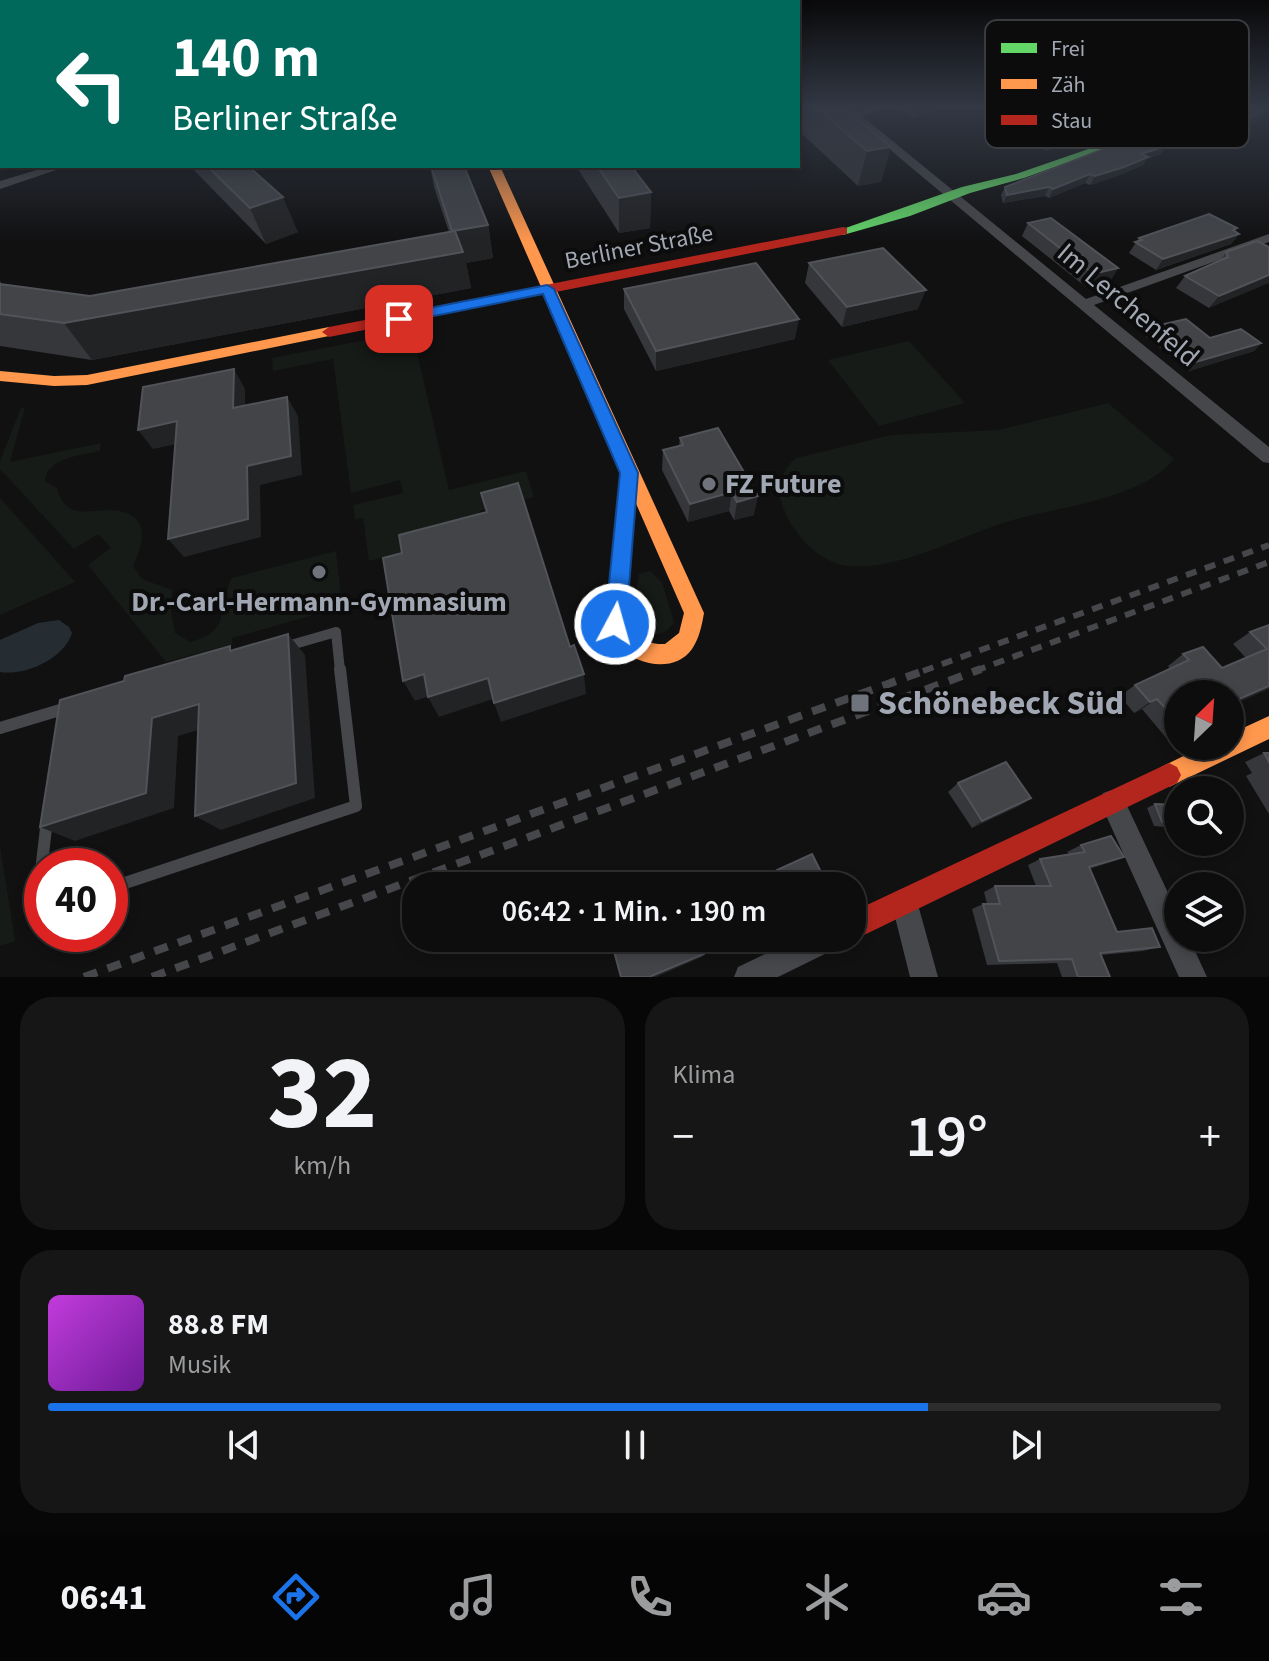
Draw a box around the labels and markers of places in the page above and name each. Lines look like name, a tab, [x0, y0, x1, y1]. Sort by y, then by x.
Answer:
pin	[365, 285, 433, 353]
place label: FZ Future	[725, 464, 842, 504]
marker: FZ Future	[700, 475, 718, 493]
marker: Dr.-Carl-Hermann-Gymnasium	[310, 563, 328, 581]
place label: Dr.-Carl-Hermann-Gymnasium	[131, 582, 507, 622]
place label: Schönebeck Süd	[878, 679, 1124, 728]
marker: Schönebeck Süd	[849, 692, 871, 714]

